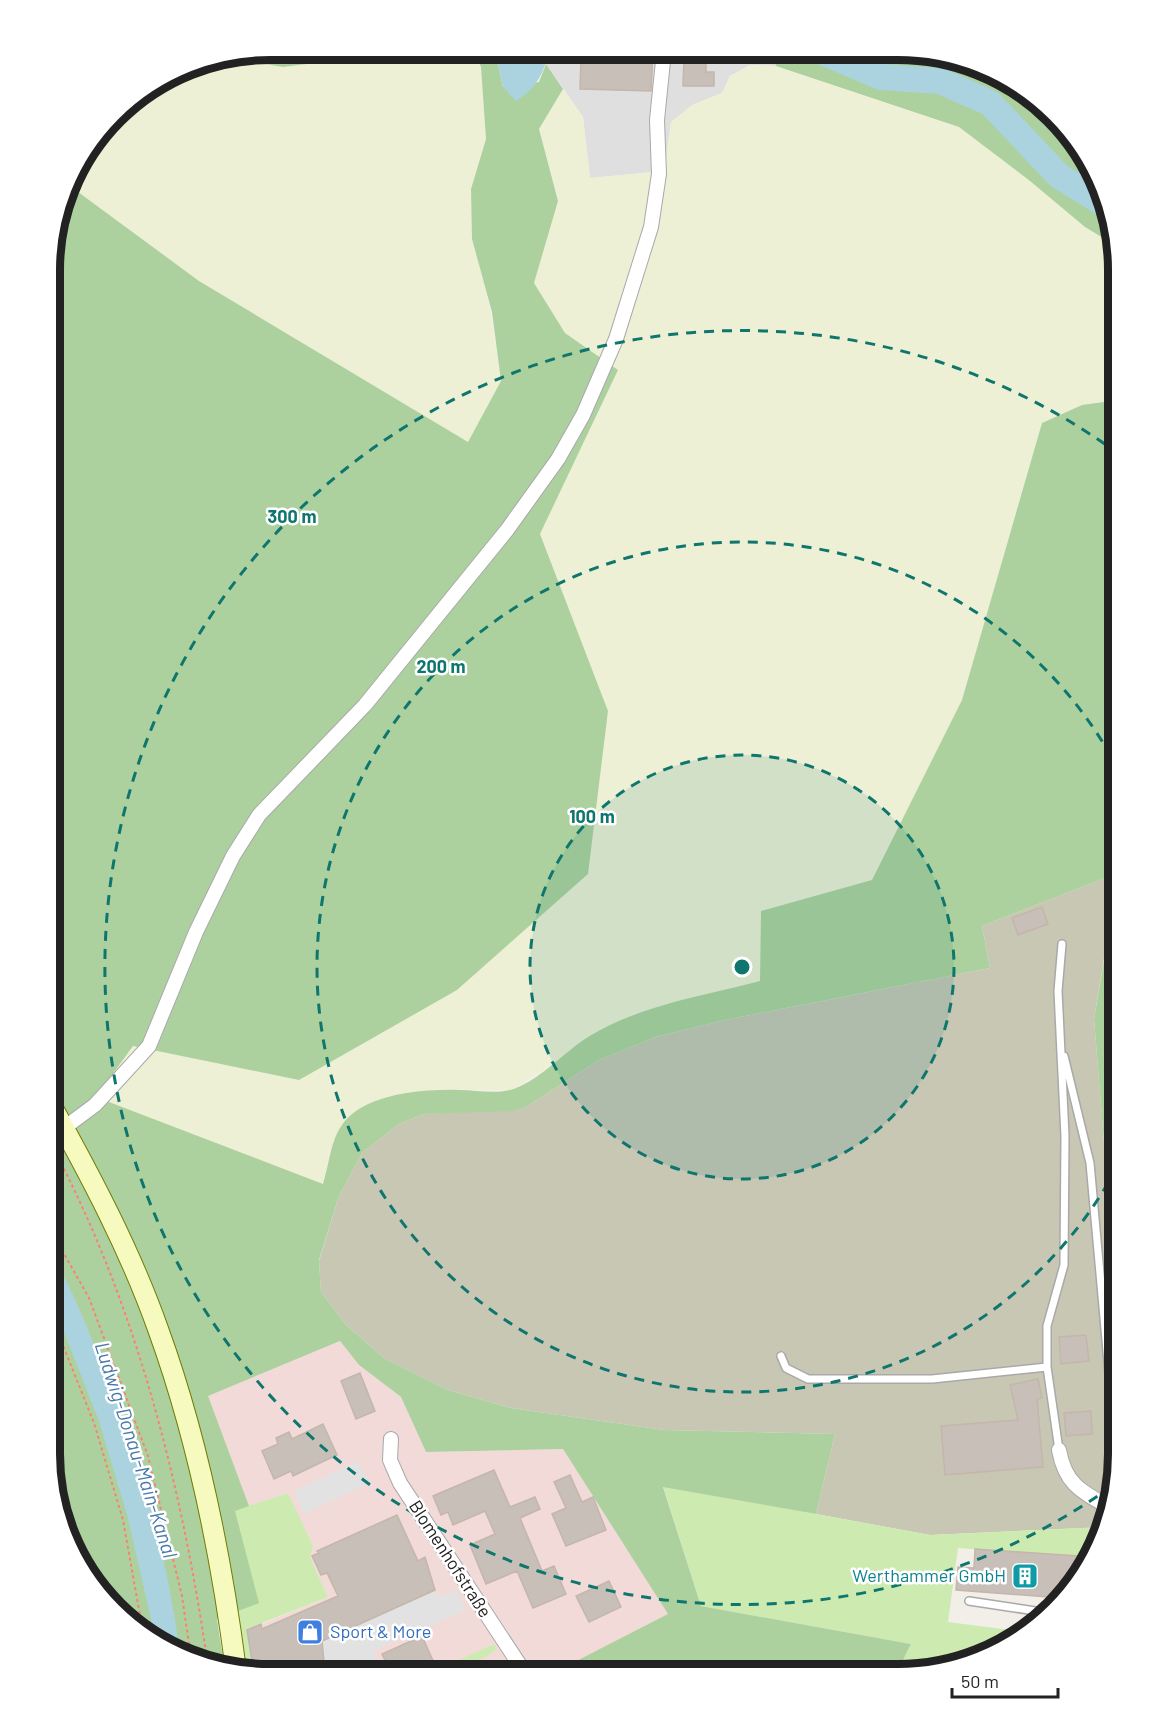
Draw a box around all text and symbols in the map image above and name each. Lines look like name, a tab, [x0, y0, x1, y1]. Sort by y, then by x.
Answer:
text: 300 m	[268, 505, 316, 527]
text: 200 m	[416, 655, 466, 677]
text: 100 m	[569, 805, 615, 827]
centre of rings	[732, 957, 752, 977]
water label: Ludwig-Donau-Main-Kanal	[91, 1339, 183, 1561]
street label: Blomenhofstraße	[405, 1496, 497, 1621]
building icon: Werthammer GmbH	[1010, 1561, 1040, 1591]
place label: Werthammer GmbH	[852, 1564, 1006, 1586]
shop icon: Sport & More	[295, 1617, 325, 1647]
place label: Sport & More	[330, 1620, 431, 1642]
scale bar	[952, 1661, 1058, 1699]
text: 50 m	[961, 1670, 999, 1692]

